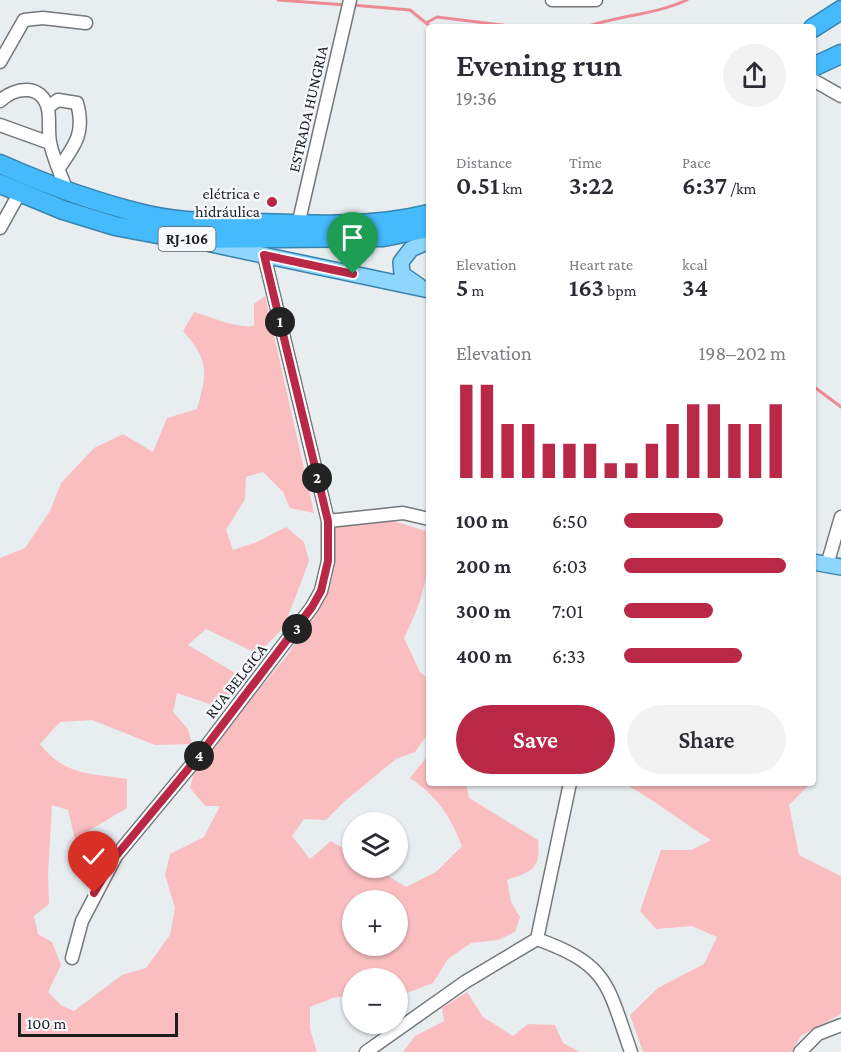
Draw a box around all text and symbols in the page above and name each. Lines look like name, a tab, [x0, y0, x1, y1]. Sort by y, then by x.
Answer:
street label: ESTRADA HUNGRIA	[285, 43, 331, 174]
button: share	[723, 44, 786, 107]
text: Evening run	[456, 46, 622, 83]
text: 19:36	[456, 87, 497, 109]
text: Distance	[456, 154, 512, 171]
text: Time	[569, 154, 602, 171]
text: Pace	[682, 154, 711, 171]
text: 0.51	[456, 171, 499, 200]
text: 3:22	[569, 171, 614, 200]
text: 6:37	[682, 171, 727, 200]
text: km	[499, 180, 523, 197]
text: /km	[727, 180, 756, 197]
place label: elétrica e hidráulica	[195, 185, 261, 220]
marker: elétrica e hidráulica	[265, 195, 279, 209]
pin	[327, 212, 378, 274]
icon: arrive	[336, 221, 369, 254]
road number: RJ-106	[158, 227, 216, 251]
text: Elevation	[456, 256, 517, 273]
text: Heart rate	[569, 256, 633, 273]
text: kcal	[682, 256, 708, 273]
text: 5	[456, 273, 469, 302]
text: 163	[569, 273, 604, 302]
text: 34	[682, 273, 708, 302]
text: m	[469, 282, 484, 299]
text: bpm	[604, 282, 636, 299]
pin: 1	[265, 307, 295, 337]
text: 1	[277, 313, 283, 330]
text: Elevation	[456, 342, 532, 364]
text: 198–202 m	[699, 342, 786, 364]
pin: 2	[302, 463, 332, 493]
text: 2	[313, 469, 321, 486]
text: 100 m	[456, 510, 509, 532]
text: 6:50	[552, 510, 587, 532]
text: 200 m	[456, 555, 511, 577]
text: 6:03	[552, 555, 587, 577]
text: 300 m	[456, 600, 511, 622]
text: 7:01	[552, 600, 583, 622]
pin: 3	[282, 614, 312, 644]
text: 3	[293, 620, 301, 637]
street label: RUA BELGICA	[202, 640, 271, 722]
text: 400 m	[456, 645, 512, 667]
text: 6:33	[552, 645, 586, 667]
button: Save	[456, 705, 615, 774]
button: Share	[627, 705, 786, 774]
pin: 4	[184, 741, 214, 771]
text: 4	[195, 747, 203, 764]
map controls	[342, 812, 408, 1034]
button: layers	[342, 812, 408, 878]
pin	[68, 831, 119, 893]
icon: check	[77, 840, 110, 873]
button: +	[342, 890, 408, 956]
button: −	[342, 968, 408, 1034]
scale bar	[18, 1010, 178, 1038]
text: 100 m	[27, 1015, 66, 1032]

